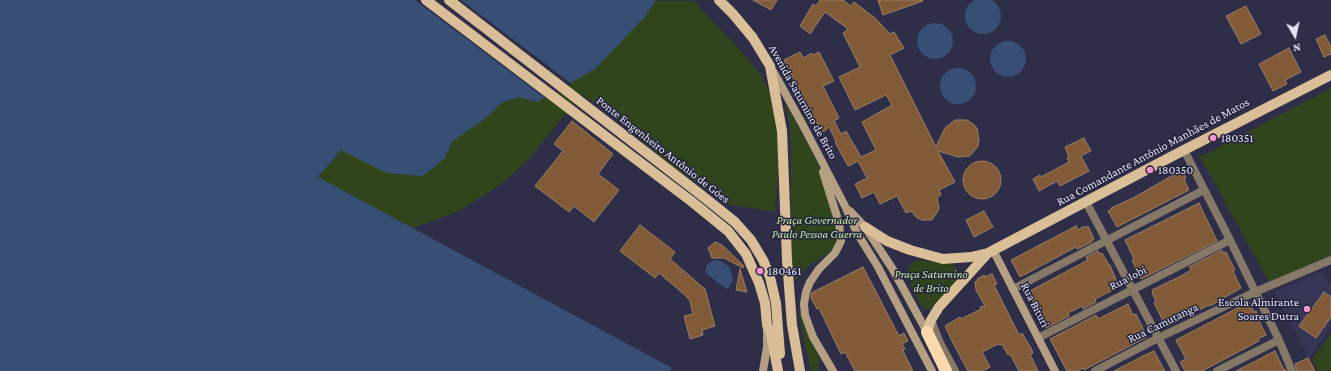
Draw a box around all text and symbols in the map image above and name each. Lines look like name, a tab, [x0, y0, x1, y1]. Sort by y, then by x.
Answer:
north arrow	[1275, 16, 1315, 56]
text: N	[1292, 41, 1302, 54]
street label: Avenida Saturnino de Brito	[766, 42, 840, 162]
street label: Ponte Engenheiro Antônio de Góes	[593, 93, 733, 207]
street label: Rua Comandante Antônio Manhães de Matos	[1054, 95, 1252, 209]
place label: 180351	[1221, 131, 1253, 145]
marker: 180351	[1208, 133, 1218, 143]
place label: 180350	[1158, 163, 1193, 177]
marker: 180350	[1145, 165, 1155, 175]
park label: Praça Governador Paulo Pessoa Guerra	[772, 213, 862, 241]
street label: Rua Iobi	[1107, 263, 1149, 293]
place label: 180461	[768, 264, 801, 278]
marker: 180461	[755, 266, 765, 276]
park label: Praça Saturnino de Brito	[894, 267, 968, 295]
street label: Rua Bituri	[1018, 280, 1052, 330]
place label: Escola Almirante Soares Dutra	[1218, 295, 1299, 323]
street label: Rua Camutanga	[1125, 300, 1201, 346]
marker: Escola Almirante Soares Dutra	[1302, 304, 1312, 314]

